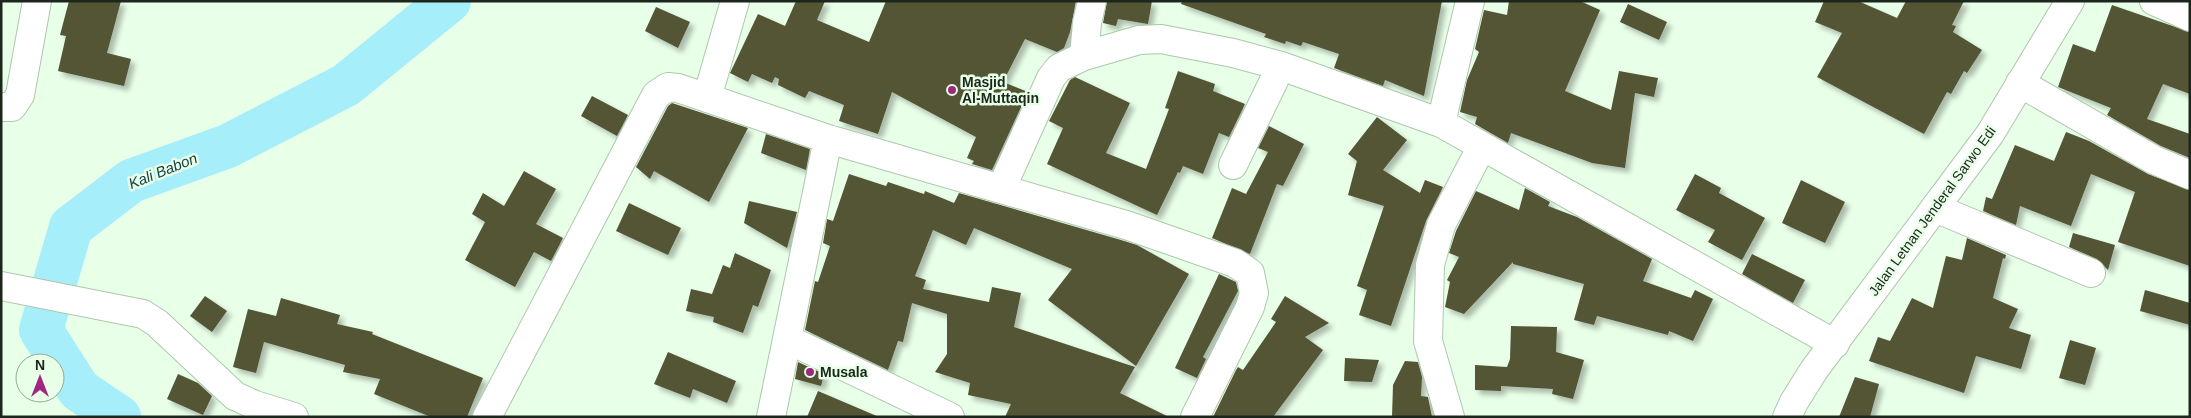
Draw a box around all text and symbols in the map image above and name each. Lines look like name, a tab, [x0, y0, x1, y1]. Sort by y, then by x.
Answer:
place label: Masjid Al-Muttaqin	[962, 74, 1039, 106]
marker: Masjid Al-Muttaqin	[946, 84, 958, 96]
street label: Jalan Letnan Jenderal Sarwo Edi	[1865, 123, 1999, 299]
water label: Kali Babon	[126, 149, 200, 192]
north arrow	[15, 353, 65, 403]
text: N	[35, 357, 45, 373]
place label: Musala	[820, 364, 868, 380]
marker: Musala	[804, 366, 816, 378]

